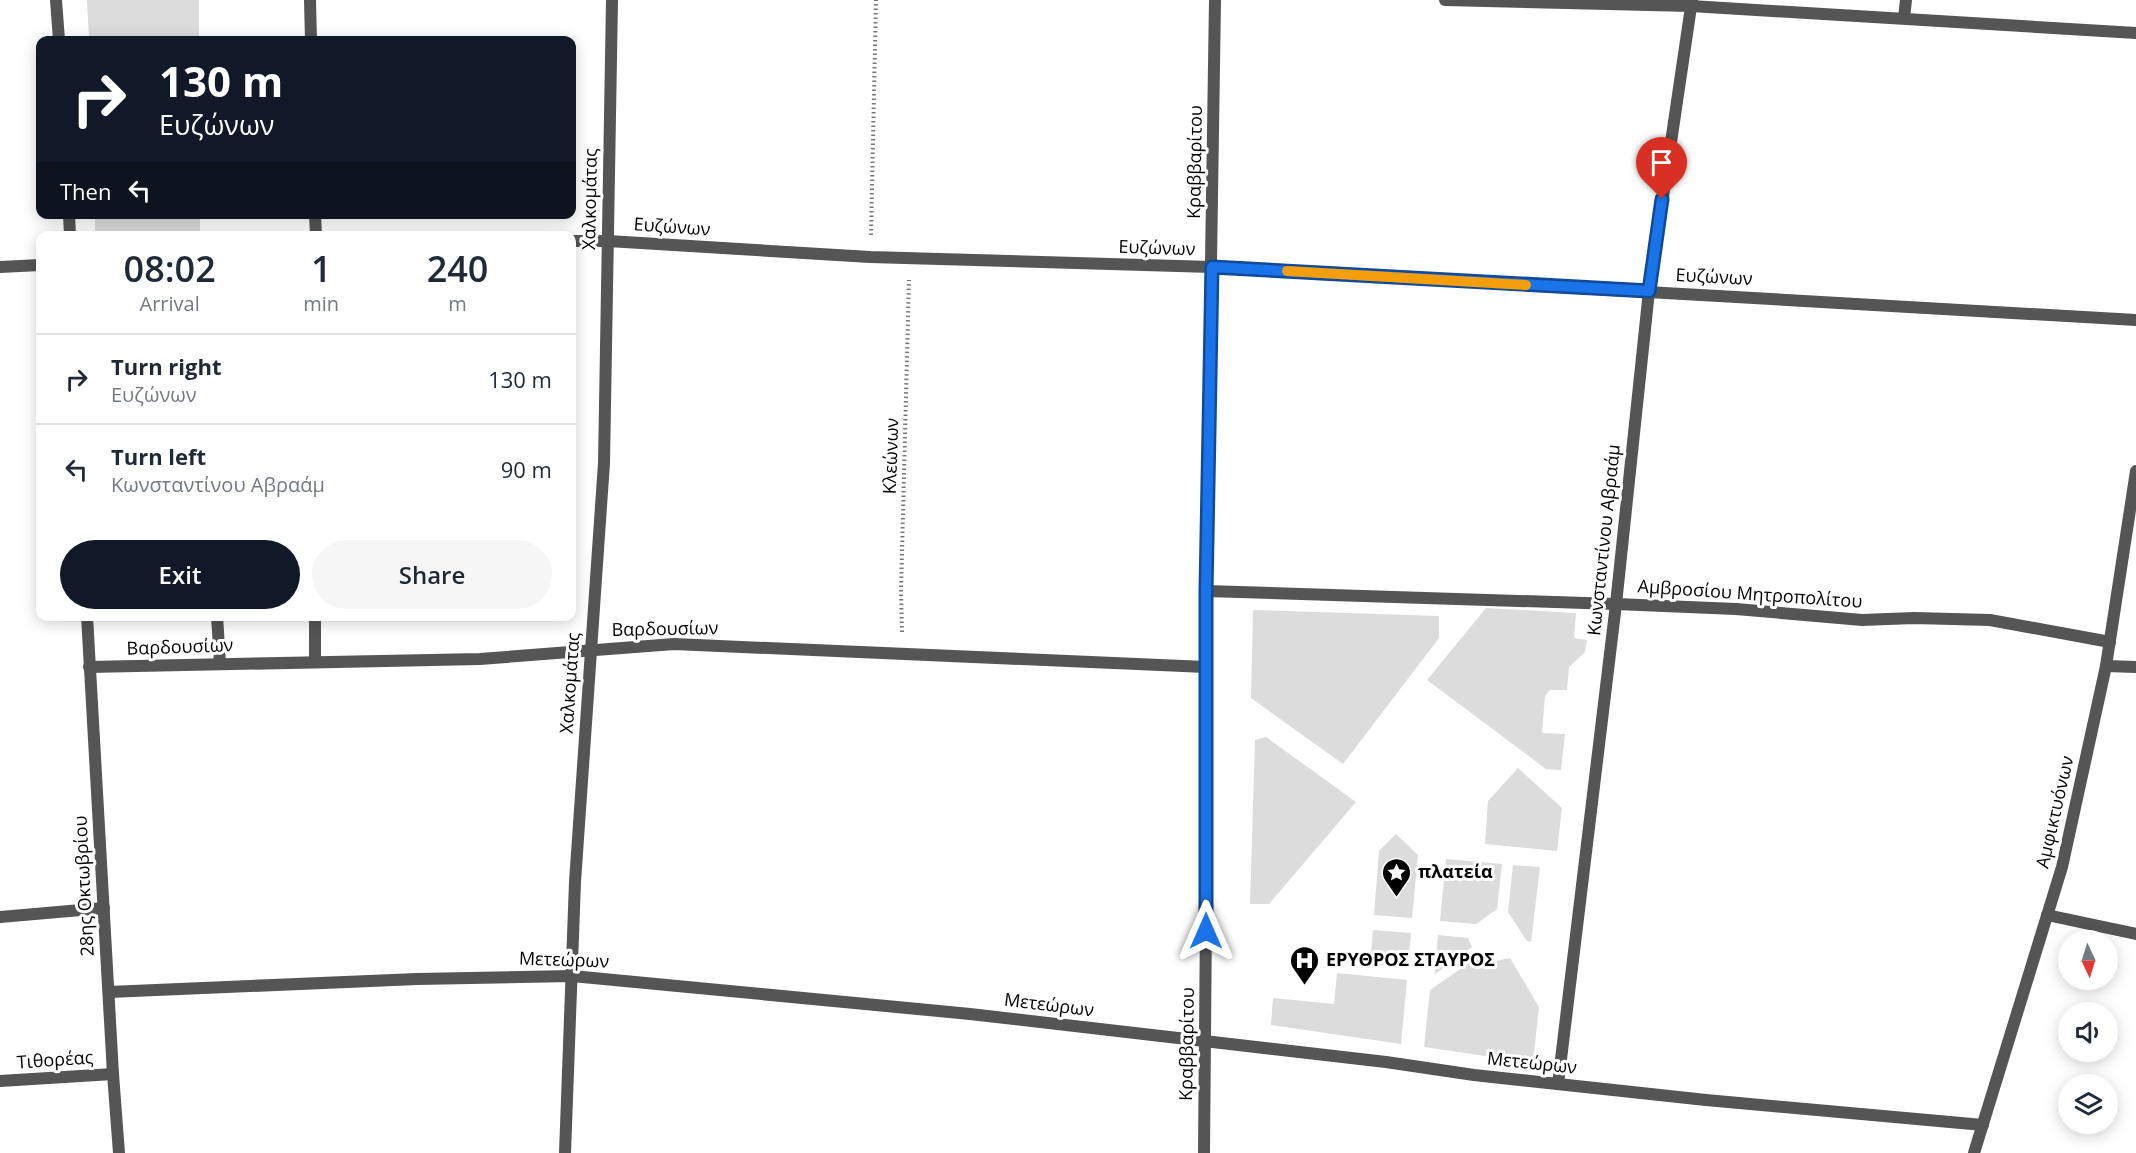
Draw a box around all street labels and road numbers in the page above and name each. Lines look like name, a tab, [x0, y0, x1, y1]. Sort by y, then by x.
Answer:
street label: Κραββαρίτου	[1181, 105, 1207, 219]
street label: Χαλκομάτας	[576, 148, 602, 250]
street label: Ευζώνων	[633, 211, 712, 241]
street label: Ευζώνων	[1118, 234, 1196, 260]
street label: Ευζώνων	[1675, 262, 1753, 290]
street label: Κλεώνων	[877, 417, 903, 495]
street label: Κωνσταντίνου Αβραάμ	[1581, 443, 1625, 637]
street label: Αμβροσίου Μητροπολίτου	[1637, 573, 1863, 613]
street label: Βαρδουσίων	[611, 615, 719, 641]
street label: Χαλκομάτας	[553, 631, 585, 734]
street label: Βαρδουσίων	[126, 632, 234, 660]
street label: Αμφικτυόνων	[2029, 753, 2079, 870]
street label: 28ης Οκτωβρίου	[67, 815, 99, 957]
street label: Μετεώρων	[518, 945, 610, 973]
street label: Μετεώρων	[1003, 987, 1096, 1021]
street label: Κραββαρίτου	[1173, 987, 1199, 1101]
street label: Τιθορέας	[16, 1044, 94, 1074]
street label: Μετεώρων	[1486, 1045, 1579, 1079]

